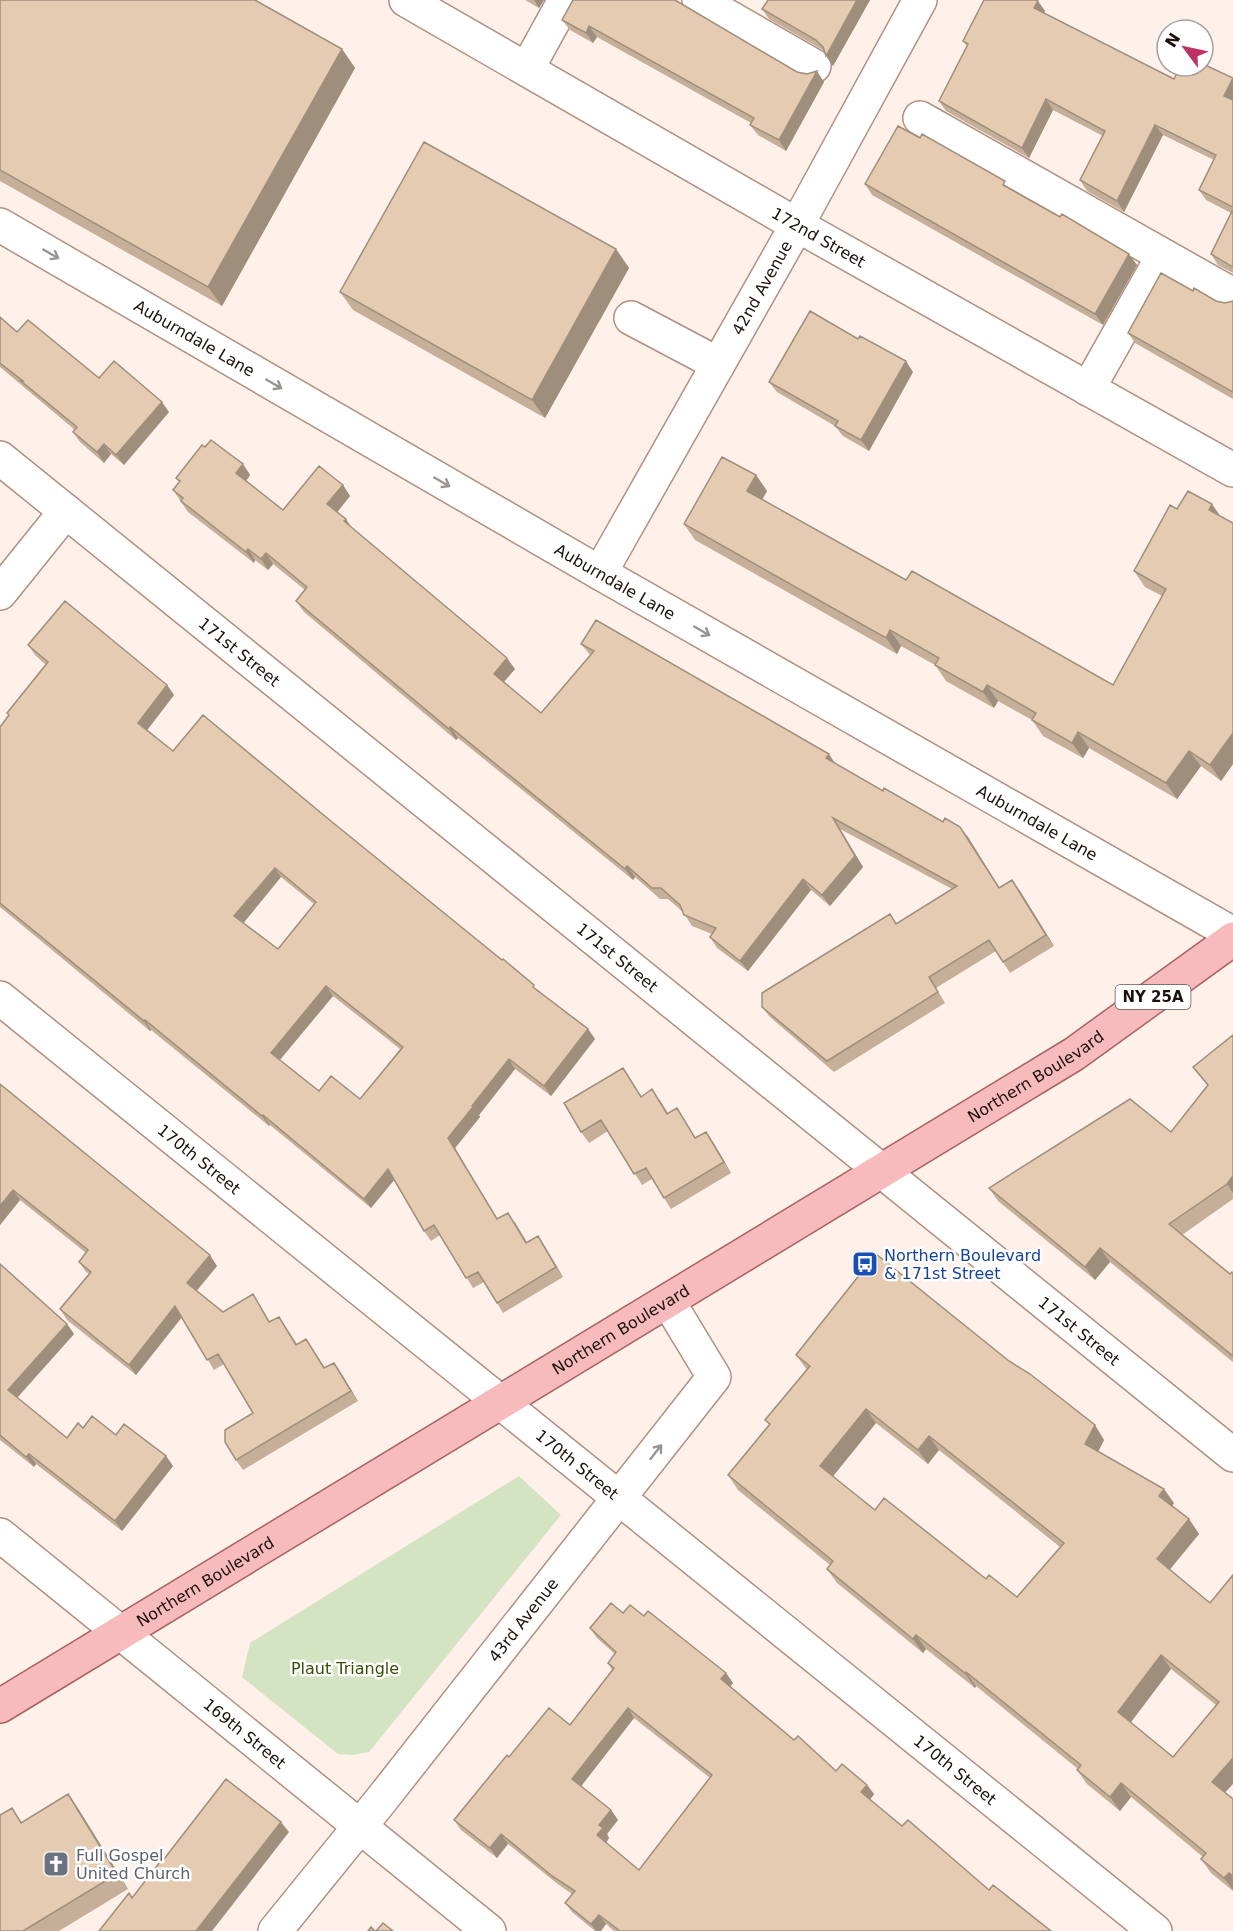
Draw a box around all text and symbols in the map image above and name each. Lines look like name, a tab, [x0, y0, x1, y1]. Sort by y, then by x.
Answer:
north arrow	[1155, 18, 1215, 78]
text: N	[1161, 29, 1184, 51]
street label: 172nd Street	[769, 203, 869, 271]
street label: 42nd Avenue	[727, 237, 796, 338]
one-way arrow	[42, 248, 59, 260]
street label: Auburndale Lane	[131, 296, 258, 380]
one-way arrow	[265, 378, 282, 390]
one-way arrow	[433, 476, 450, 488]
street label: Auburndale Lane	[551, 539, 679, 624]
street label: 171st Street	[195, 613, 284, 690]
one-way arrow	[693, 626, 710, 638]
street label: Auburndale Lane	[974, 780, 1101, 864]
street label: 171st Street	[573, 919, 662, 996]
road number: NY 25A	[1116, 985, 1190, 1009]
street label: Northern Boulevard	[964, 1026, 1107, 1126]
street label: 170th Street	[154, 1120, 244, 1198]
place label: Northern Boulevard & 171st Street	[884, 1246, 1041, 1283]
bus stop icon: Northern Boulevard & 171st Street	[850, 1249, 880, 1279]
street label: Northern Boulevard	[549, 1280, 693, 1378]
street label: 171st Street	[1035, 1292, 1124, 1369]
street label: 170th Street	[532, 1425, 622, 1503]
one-way arrow	[649, 1444, 662, 1460]
street label: Northern Boulevard	[133, 1533, 277, 1630]
street label: 43rd Avenue	[484, 1574, 562, 1665]
park label: Plaut Triangle	[291, 1659, 399, 1678]
street label: 169th Street	[200, 1694, 290, 1772]
street label: 170th Street	[910, 1731, 1000, 1809]
place label: Full Gospel United Church	[76, 1846, 190, 1883]
church icon: Full Gospel United Church	[41, 1849, 71, 1879]

